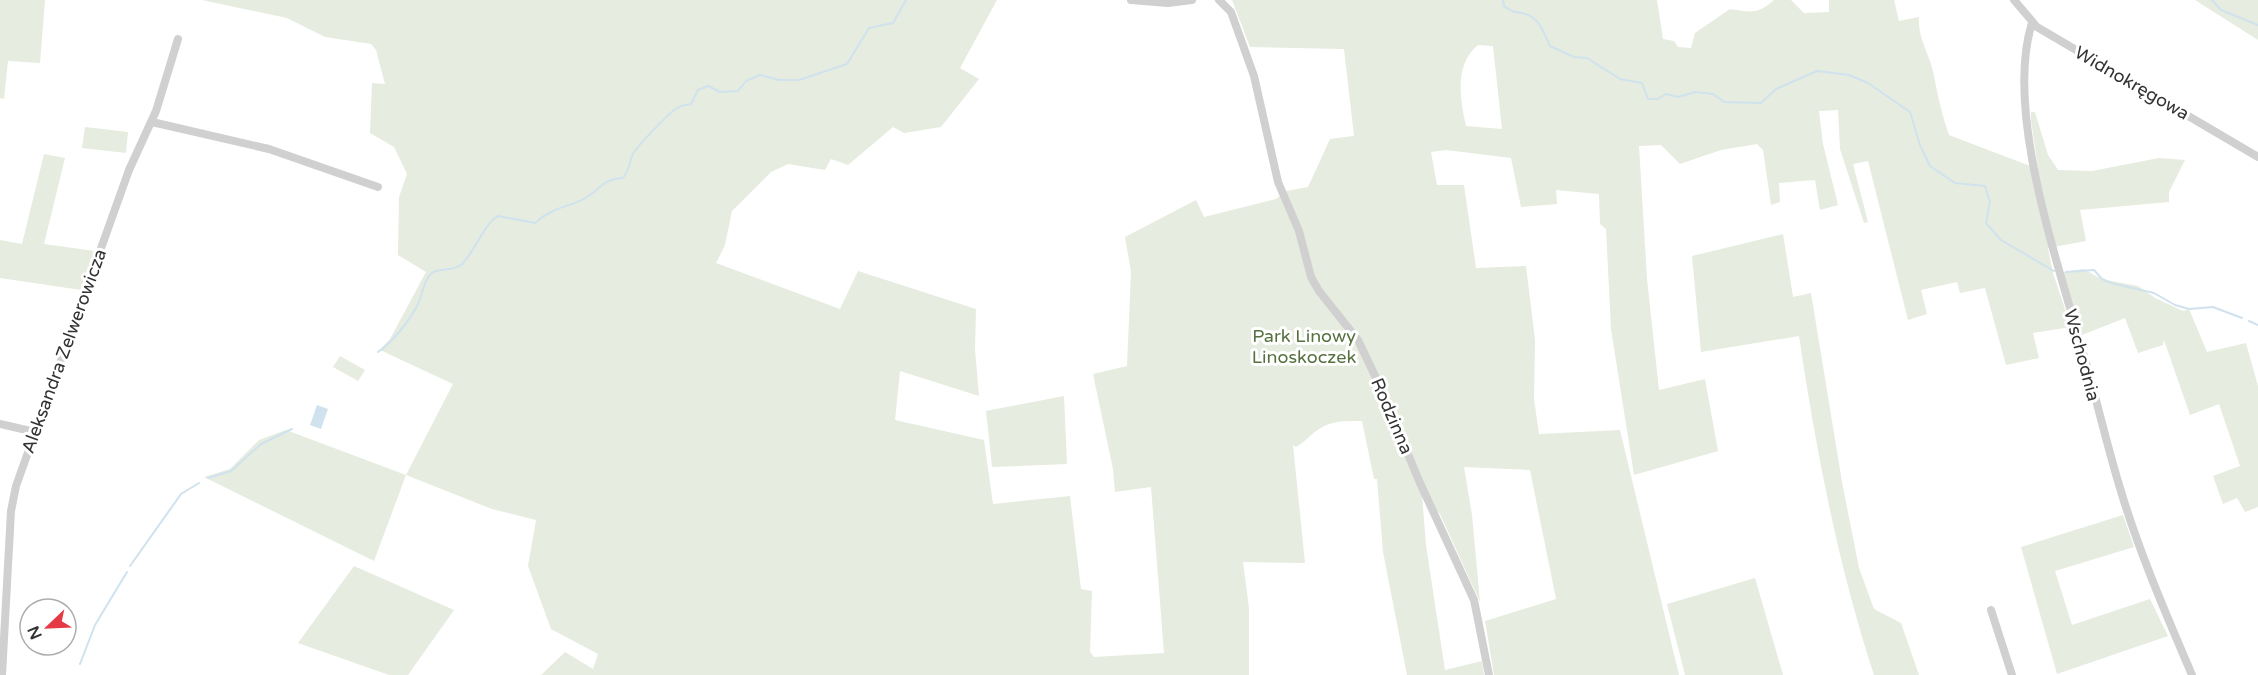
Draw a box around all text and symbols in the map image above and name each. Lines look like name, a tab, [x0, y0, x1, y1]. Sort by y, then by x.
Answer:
street label: Widnokręgowa	[2071, 41, 2193, 125]
street label: Aleksandra Zelwerowicza	[17, 246, 111, 456]
street label: Wschodnia	[2059, 306, 2105, 404]
park label: Park Linowy Linoskoczek	[1252, 325, 1356, 368]
street label: Rodzinna	[1366, 375, 1418, 457]
north arrow	[18, 597, 78, 657]
text: N	[23, 623, 47, 642]

